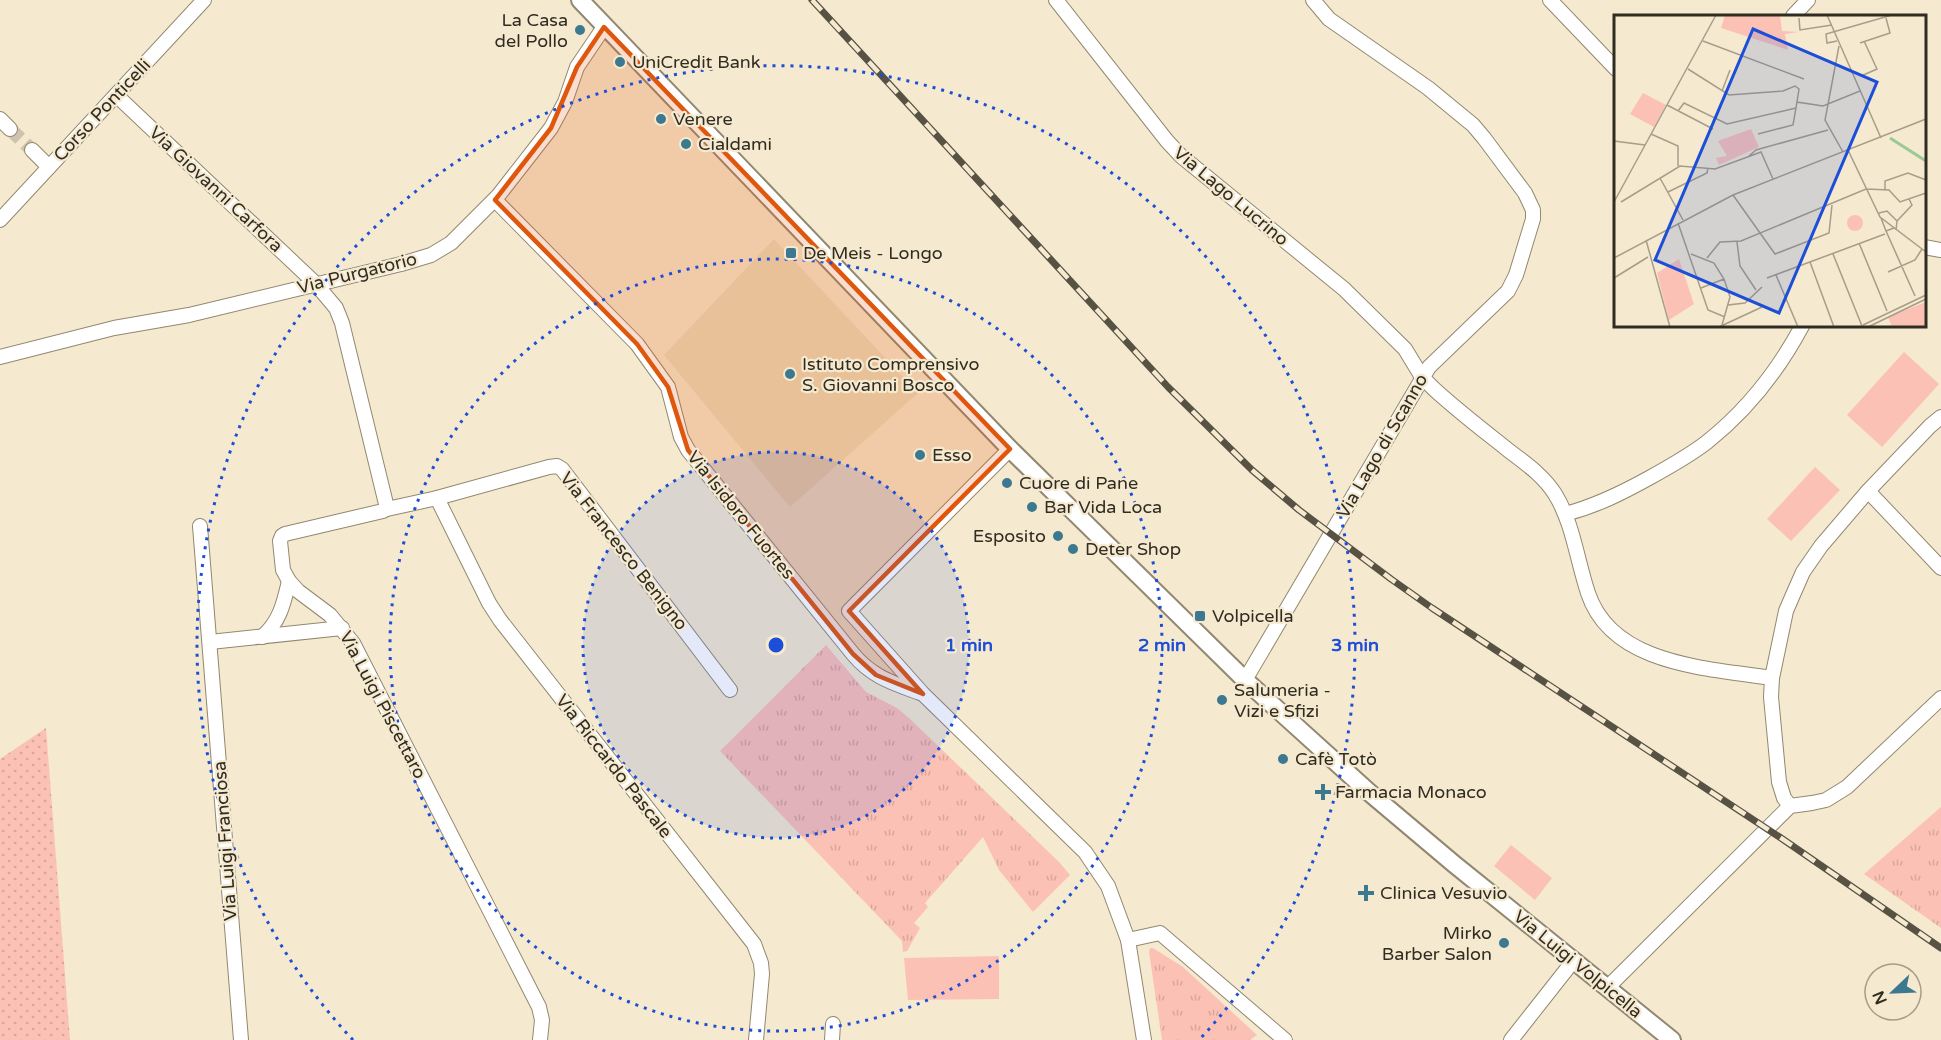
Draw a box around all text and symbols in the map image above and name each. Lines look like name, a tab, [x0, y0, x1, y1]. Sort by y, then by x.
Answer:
place label: La Casa del Pollo	[495, 9, 568, 52]
inset map	[1614, 15, 1926, 327]
marker: La Casa del Pollo	[573, 23, 587, 37]
place label: UniCredit Bank	[632, 51, 761, 73]
street label: Corso Ponticelli	[49, 54, 155, 166]
marker: UniCredit Bank	[613, 55, 627, 69]
place label: Venere	[673, 108, 733, 130]
marker: Venere	[654, 112, 668, 126]
street label: Via Giovanni Carfora	[145, 121, 287, 257]
place label: Cialdami	[698, 133, 772, 155]
marker: Cialdami	[679, 137, 693, 151]
street label: Via Lago Lucrino	[1169, 142, 1293, 251]
place label: De Meis - Longo	[803, 242, 943, 264]
marker: De Meis - Longo	[784, 246, 798, 260]
street label: Via Purgatorio	[295, 248, 419, 298]
place label: Istituto Comprensivo S. Giovanni Bosco	[802, 353, 979, 396]
marker: Istituto Comprensivo S. Giovanni Bosco	[783, 367, 797, 381]
street label: Via Lago di Scanno	[1332, 370, 1432, 522]
place label: Esso	[932, 444, 972, 466]
street label: Via Isidoro Fuortes	[682, 446, 800, 584]
marker: Esso	[913, 448, 927, 462]
street label: Via Francesco Benigno	[555, 467, 693, 635]
place label: Cuore di Pane	[1019, 472, 1138, 494]
marker: Cuore di Pane	[1000, 476, 1014, 490]
place label: Bar Vida Loca	[1044, 496, 1162, 518]
marker: Bar Vida Loca	[1025, 500, 1039, 514]
place label: Esposito	[973, 525, 1046, 547]
marker: Esposito	[1051, 529, 1065, 543]
place label: Deter Shop	[1085, 538, 1181, 560]
marker: Deter Shop	[1066, 542, 1080, 556]
place label: Volpicella	[1212, 605, 1294, 627]
marker: Volpicella	[1193, 609, 1207, 623]
street label: Via Luigi Piscettaro	[335, 627, 431, 783]
text: 1 min	[945, 634, 993, 656]
text: 2 min	[1138, 634, 1186, 656]
text: 3 min	[1331, 634, 1379, 656]
centre of rings	[766, 635, 786, 655]
place label: Salumeria - Vizi e Sfizi	[1234, 679, 1331, 722]
street label: Via Riccardo Pascale	[551, 690, 677, 842]
marker: Salumeria - Vizi e Sfizi	[1215, 693, 1229, 707]
place label: Cafè Totò	[1295, 748, 1377, 770]
marker: Cafè Totò	[1276, 752, 1290, 766]
street label: Via Luigi Franciosa	[208, 760, 242, 922]
place label: Farmacia Monaco	[1335, 781, 1487, 803]
marker: Farmacia Monaco	[1316, 785, 1330, 799]
place label: Clinica Vesuvio	[1380, 882, 1508, 904]
marker: Clinica Vesuvio	[1357, 884, 1375, 902]
street label: Via Luigi Volpicella	[1509, 905, 1647, 1023]
place label: Mirko Barber Salon	[1382, 922, 1492, 965]
marker: Mirko Barber Salon	[1497, 936, 1511, 950]
north arrow	[1863, 962, 1923, 1022]
text: N	[1868, 988, 1892, 1007]

